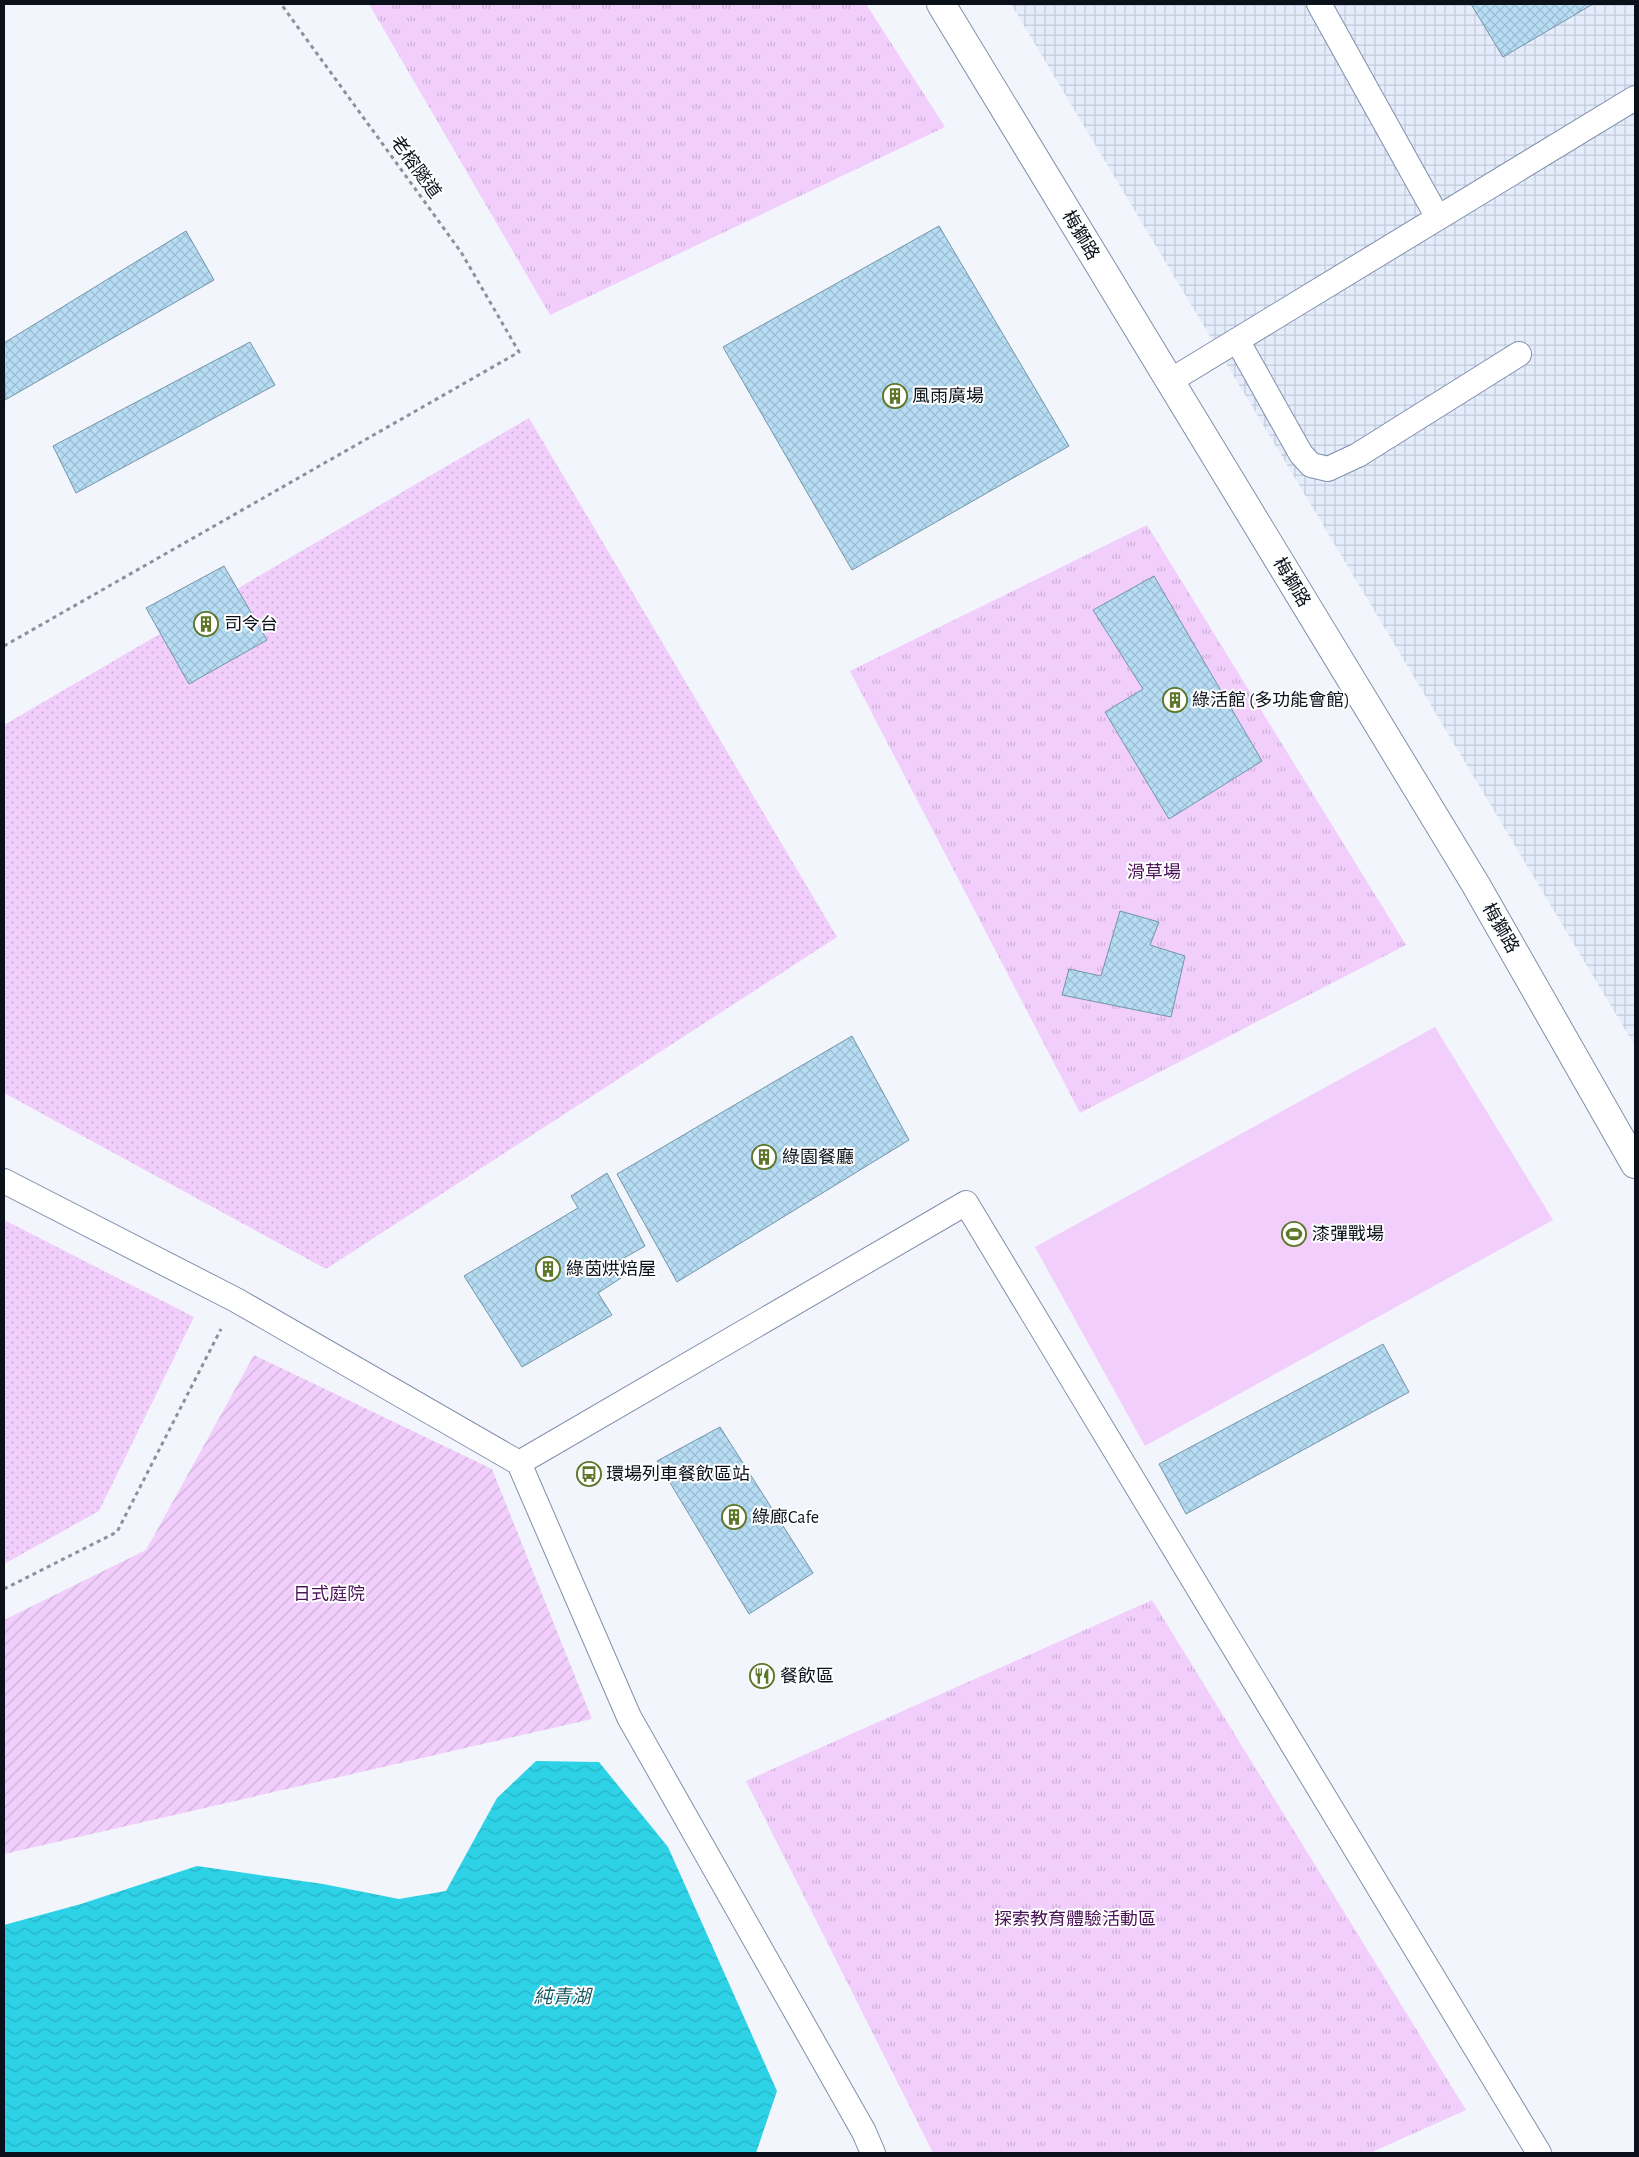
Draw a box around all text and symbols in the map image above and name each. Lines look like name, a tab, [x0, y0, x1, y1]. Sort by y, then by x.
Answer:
street label: 老榕隧道	[387, 132, 445, 202]
street label: 梅獅路	[1059, 207, 1103, 263]
building icon: 風雨廣場	[882, 383, 908, 409]
place label: 風雨廣場	[912, 386, 984, 406]
street label: 梅獅路	[1270, 554, 1314, 610]
building icon: 司令台	[193, 611, 219, 637]
place label: 司令台	[224, 614, 278, 634]
building icon: 綠活館 (多功能會館)	[1162, 687, 1188, 713]
place label: 綠活館 (多功能會館)	[1192, 690, 1350, 710]
park label: 滑草場	[1127, 862, 1181, 882]
street label: 梅獅路	[1479, 900, 1523, 956]
building icon: 綠園餐廳	[751, 1144, 777, 1170]
place label: 綠園餐廳	[782, 1147, 854, 1167]
sports icon: 漆彈戰場	[1281, 1221, 1307, 1247]
place label: 漆彈戰場	[1312, 1224, 1384, 1244]
building icon: 綠茵烘焙屋	[535, 1256, 561, 1282]
place label: 綠茵烘焙屋	[566, 1259, 656, 1279]
bus stop icon: 環場列車餐飲區站	[576, 1461, 602, 1487]
place label: 環場列車餐飲區站	[606, 1464, 750, 1484]
building icon: 綠廊Cafe	[721, 1504, 747, 1530]
place label: 綠廊Cafe	[752, 1507, 819, 1527]
park label: 日式庭院	[293, 1584, 365, 1604]
restaurant icon: 餐飲區	[749, 1663, 775, 1689]
place label: 餐飲區	[780, 1666, 834, 1686]
park label: 探索教育體驗活動區	[994, 1909, 1156, 1929]
water label: 純青湖	[533, 1986, 593, 2007]

